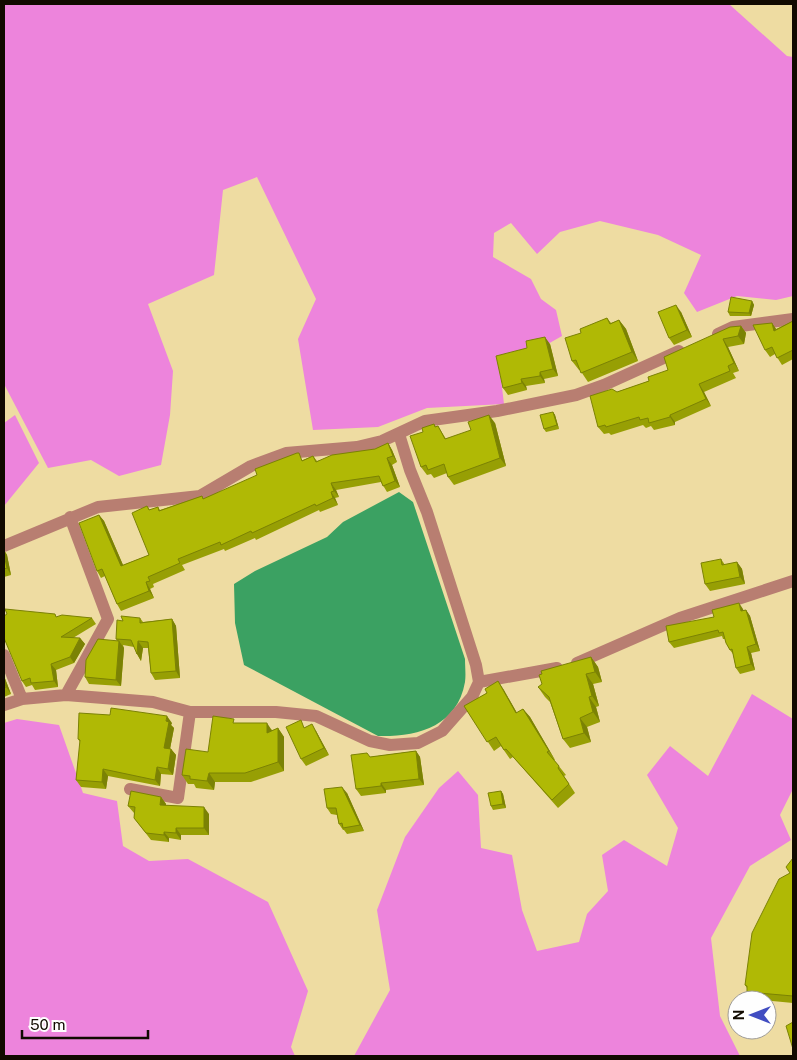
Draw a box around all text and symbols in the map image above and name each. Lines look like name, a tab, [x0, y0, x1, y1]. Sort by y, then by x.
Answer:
north arrow	[727, 990, 777, 1040]
scale bar	[22, 1008, 149, 1040]
text: N	[731, 1010, 747, 1020]
text: 50 m	[30, 1016, 65, 1033]

